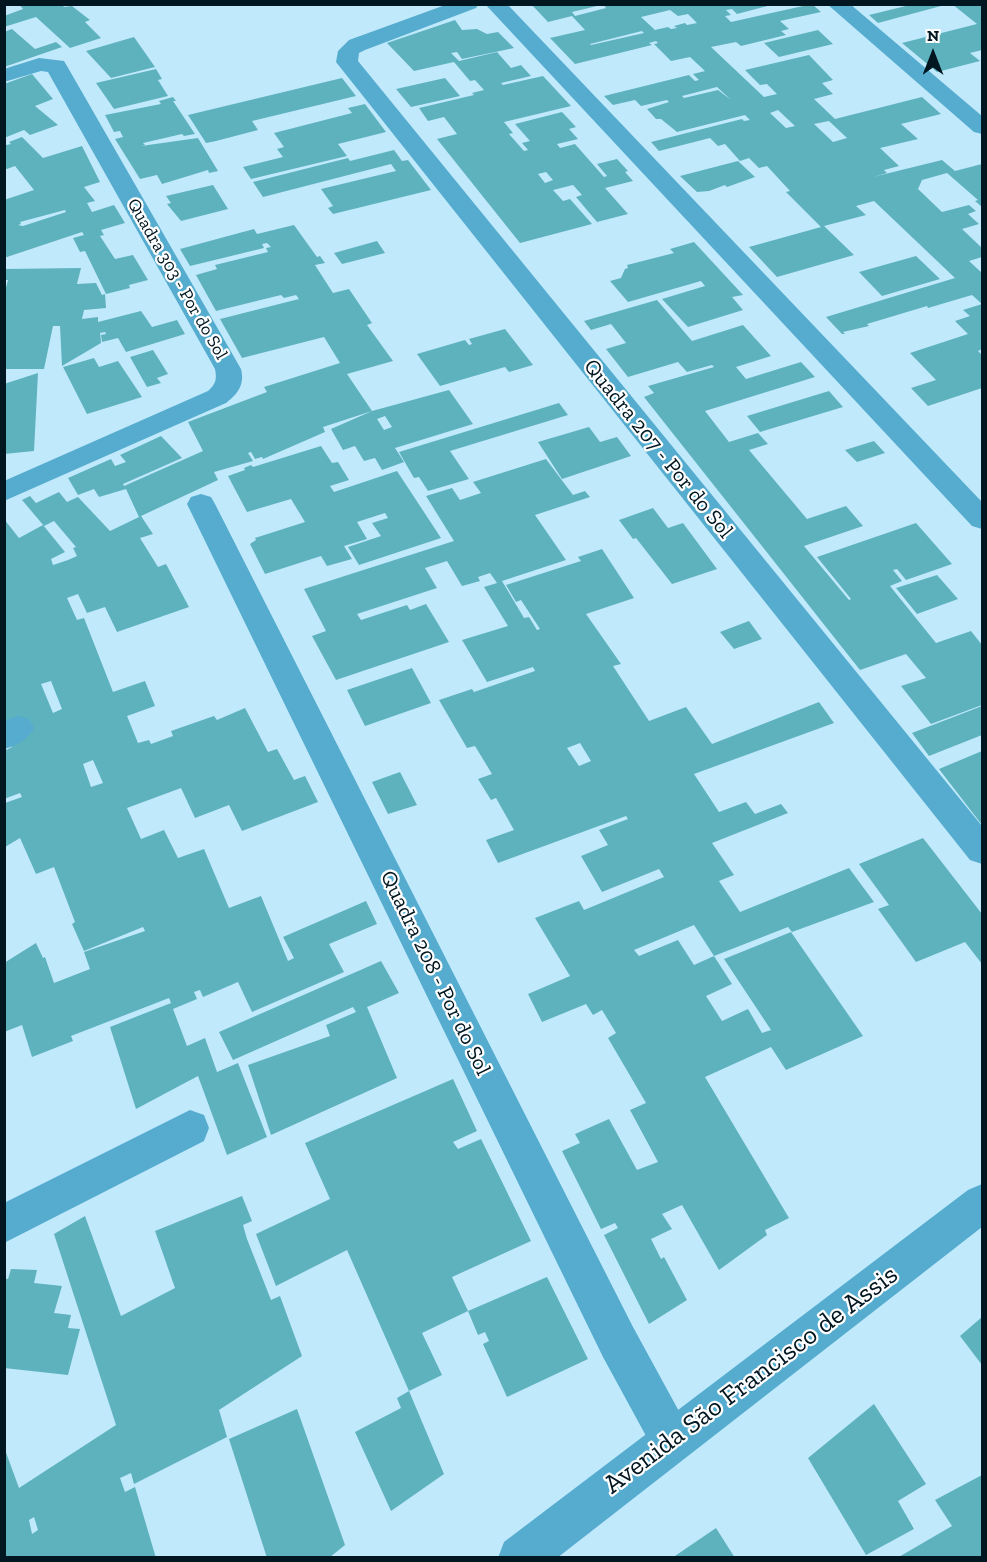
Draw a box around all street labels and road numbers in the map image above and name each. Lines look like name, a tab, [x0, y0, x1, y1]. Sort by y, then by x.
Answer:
street label: Quadra 303 - Por do Sol	[122, 195, 232, 363]
street label: Quadra 207 - Por do Sol	[578, 354, 738, 544]
street label: Quadra 208 - Por do Sol	[374, 866, 496, 1080]
street label: Avenida São Francisco de Assis	[597, 1259, 905, 1501]

